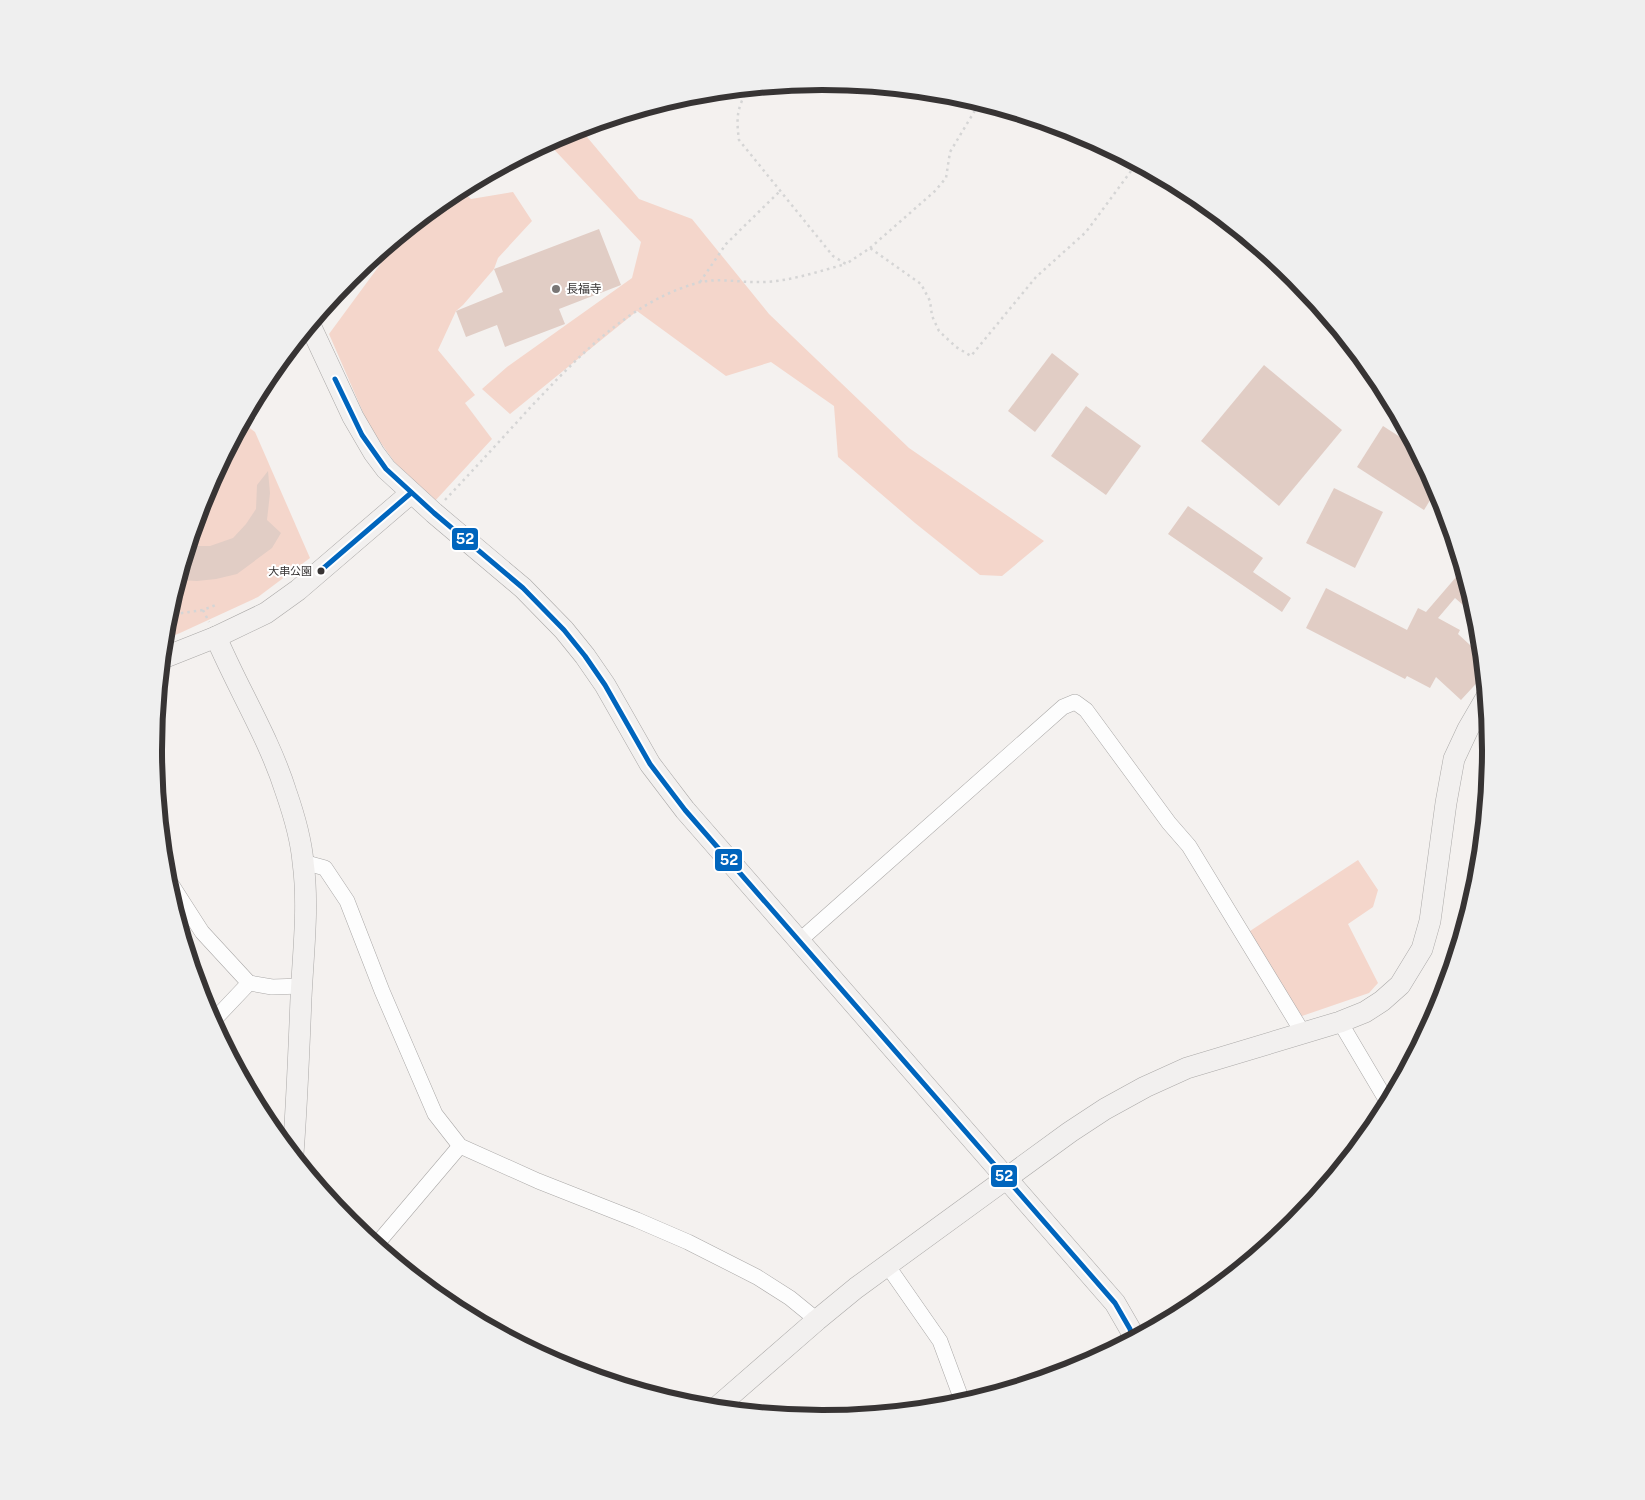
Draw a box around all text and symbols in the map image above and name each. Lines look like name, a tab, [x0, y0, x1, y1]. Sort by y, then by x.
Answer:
place label: 長福寺	[566, 282, 602, 296]
marker: 長福寺	[550, 283, 562, 295]
line badge: 52	[451, 527, 479, 551]
text: 52	[456, 531, 474, 547]
place label: 大串公園	[268, 565, 312, 577]
marker: 大串公園	[316, 566, 326, 576]
line badge: 52	[714, 848, 743, 872]
text: 52	[720, 852, 738, 868]
line badge: 52	[990, 1164, 1018, 1188]
text: 52	[995, 1168, 1013, 1184]

